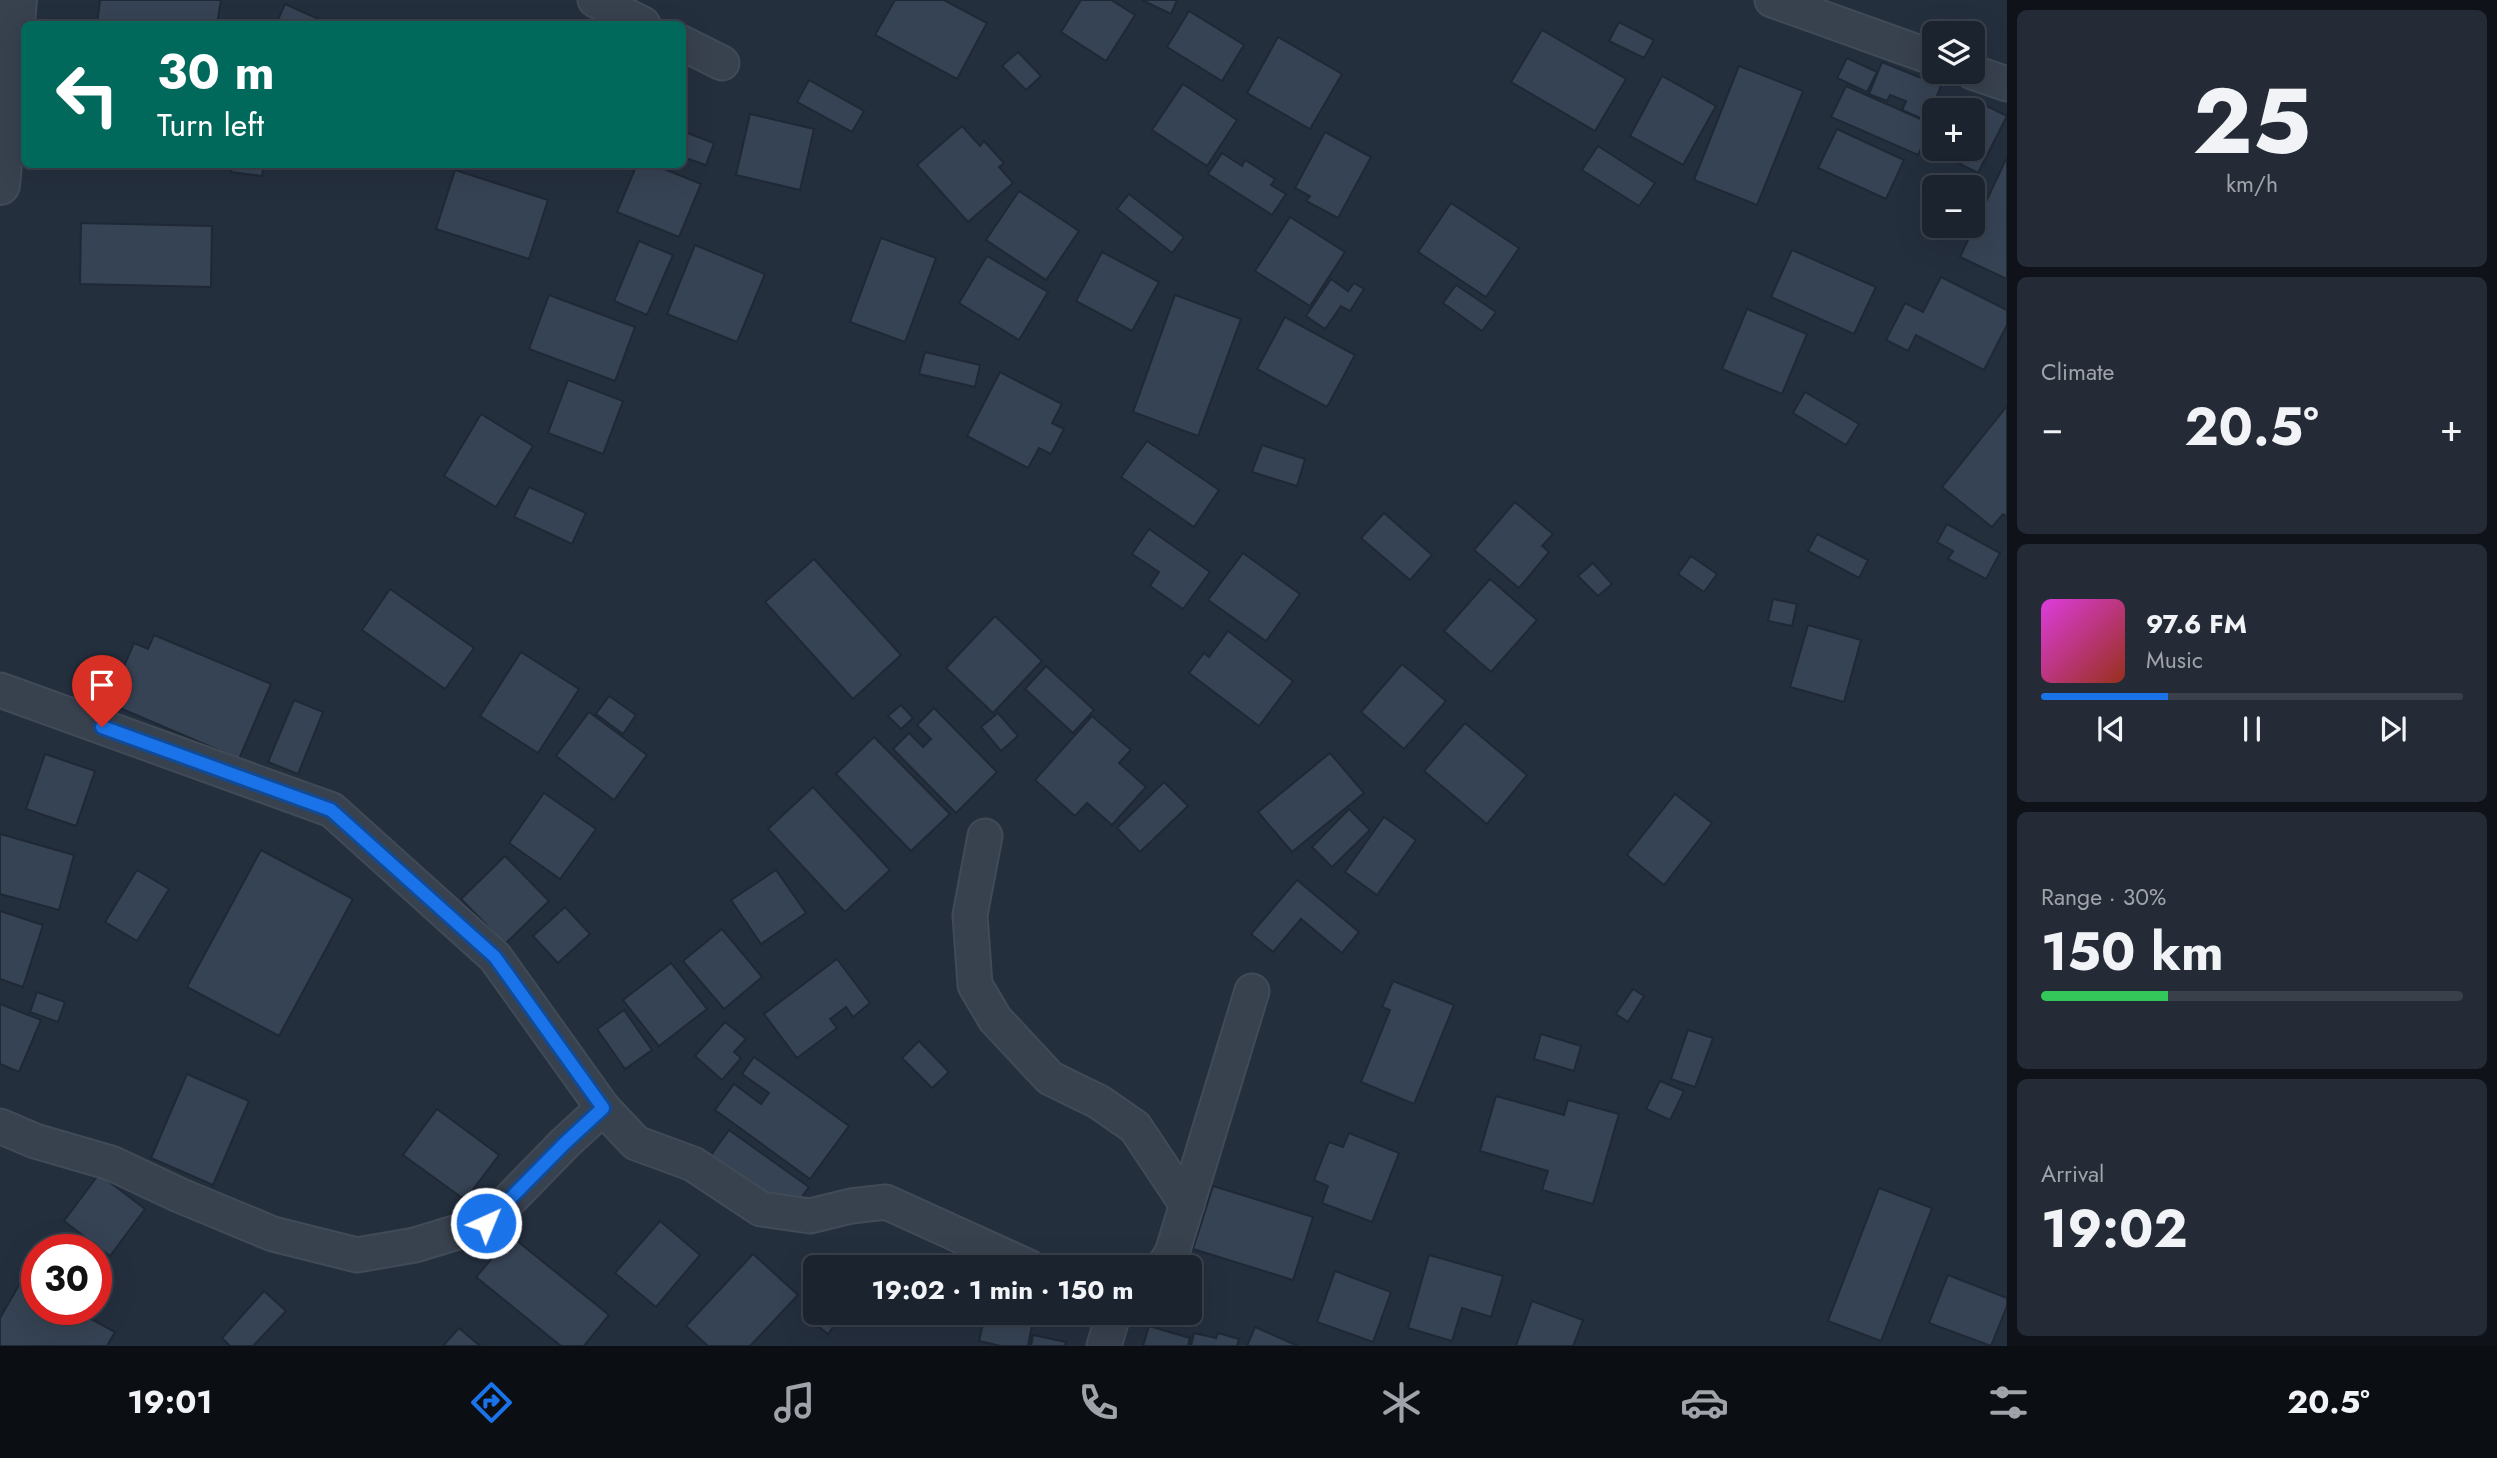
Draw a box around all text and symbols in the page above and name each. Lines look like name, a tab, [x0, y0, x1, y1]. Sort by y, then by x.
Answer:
map controls	[1922, 21, 1985, 238]
button: layers	[1922, 21, 1985, 84]
text: 30 m	[157, 37, 275, 107]
icon: left	[42, 49, 133, 140]
text: 25	[2193, 56, 2311, 187]
button: +	[1922, 98, 1985, 161]
text: Turn left	[157, 102, 264, 148]
text: km/h	[2226, 167, 2278, 201]
button: −	[1922, 175, 1985, 238]
text: Climate	[2041, 355, 2114, 389]
text: 20.5°	[2184, 389, 2319, 465]
text: −	[2041, 400, 2063, 455]
text: +	[2440, 400, 2463, 455]
text: 97.6 FM	[2146, 605, 2247, 643]
text: Music	[2146, 643, 2203, 677]
pin	[72, 655, 132, 727]
icon: arrive	[83, 666, 121, 704]
icon: previous	[2092, 710, 2130, 748]
icon: pause	[2233, 710, 2271, 748]
icon: next	[2374, 710, 2412, 748]
text: Range · 30%	[2041, 880, 2166, 914]
text: 150 km	[2041, 914, 2224, 990]
text: Arrival	[2041, 1157, 2104, 1191]
position arrow	[449, 1186, 523, 1260]
text: 19:02	[2041, 1191, 2188, 1267]
speed limit sign: 30	[21, 1234, 112, 1325]
text: 19:02 · 1 min · 150 m	[871, 1271, 1134, 1309]
icon: directions	[467, 1378, 516, 1427]
icon: music	[770, 1378, 819, 1427]
icon: phone	[1074, 1378, 1123, 1427]
icon: climate	[1377, 1378, 1426, 1427]
icon: car	[1680, 1378, 1729, 1427]
icon: filters	[1984, 1378, 2033, 1427]
text: 19:01	[127, 1379, 213, 1425]
text: 20.5°	[2287, 1379, 2370, 1425]

